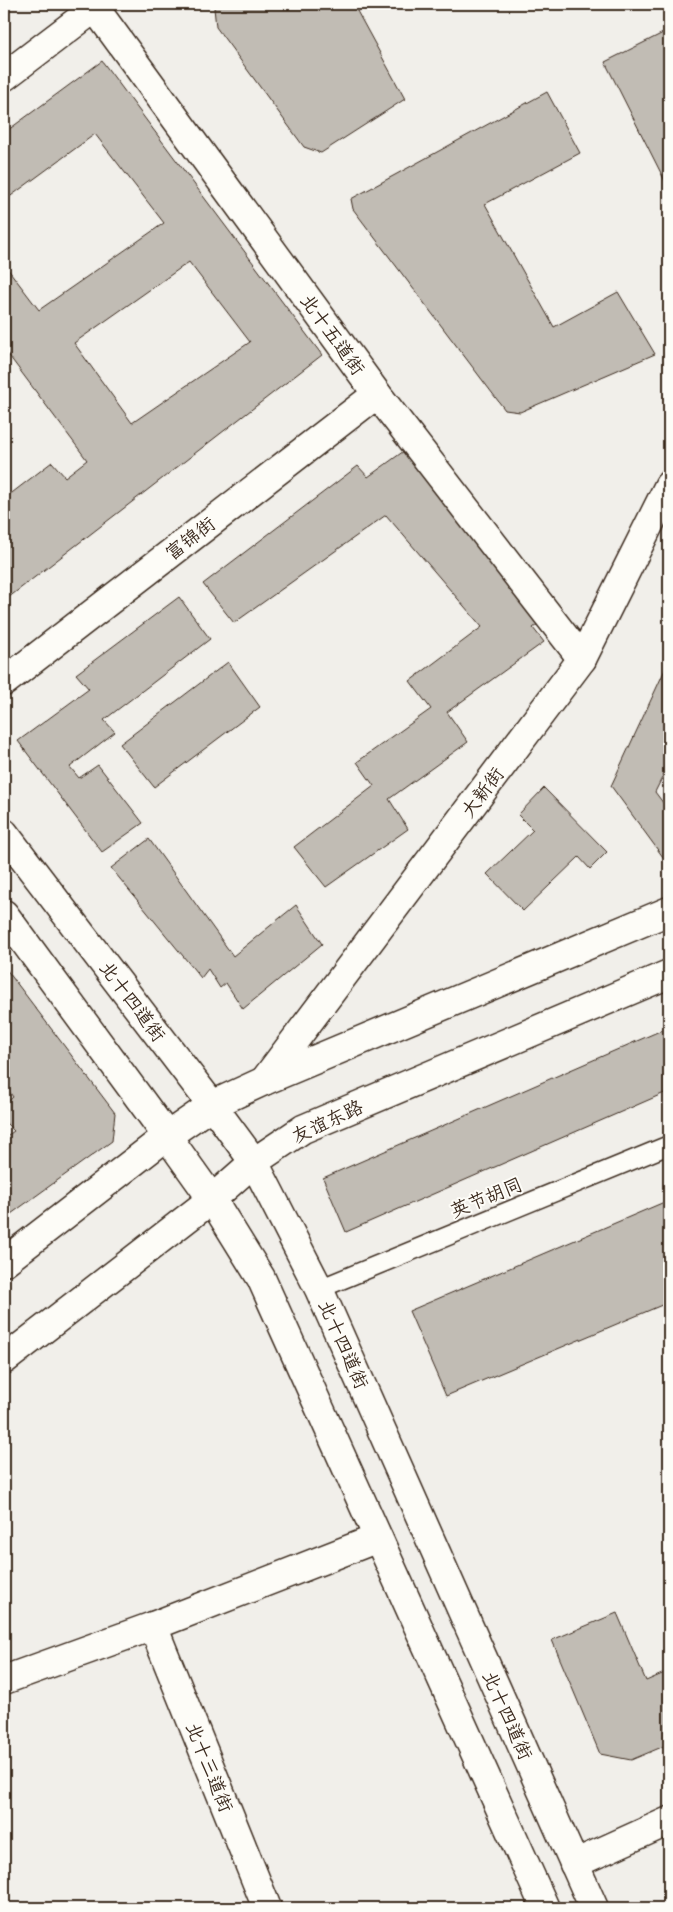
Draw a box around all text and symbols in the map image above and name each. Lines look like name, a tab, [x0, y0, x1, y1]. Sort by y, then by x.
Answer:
street label: 北十五道街	[293, 289, 371, 381]
street label: 富锦街	[160, 511, 222, 567]
street label: 大新街	[455, 762, 511, 824]
street label: 北十四道街	[92, 956, 171, 1048]
street label: 友谊东路	[287, 1094, 368, 1151]
street label: 英节胡同	[446, 1172, 527, 1225]
street label: 北十四道街	[311, 1296, 374, 1394]
street label: 北十四道街	[475, 1667, 538, 1765]
street label: 北十三道街	[178, 1718, 239, 1817]

